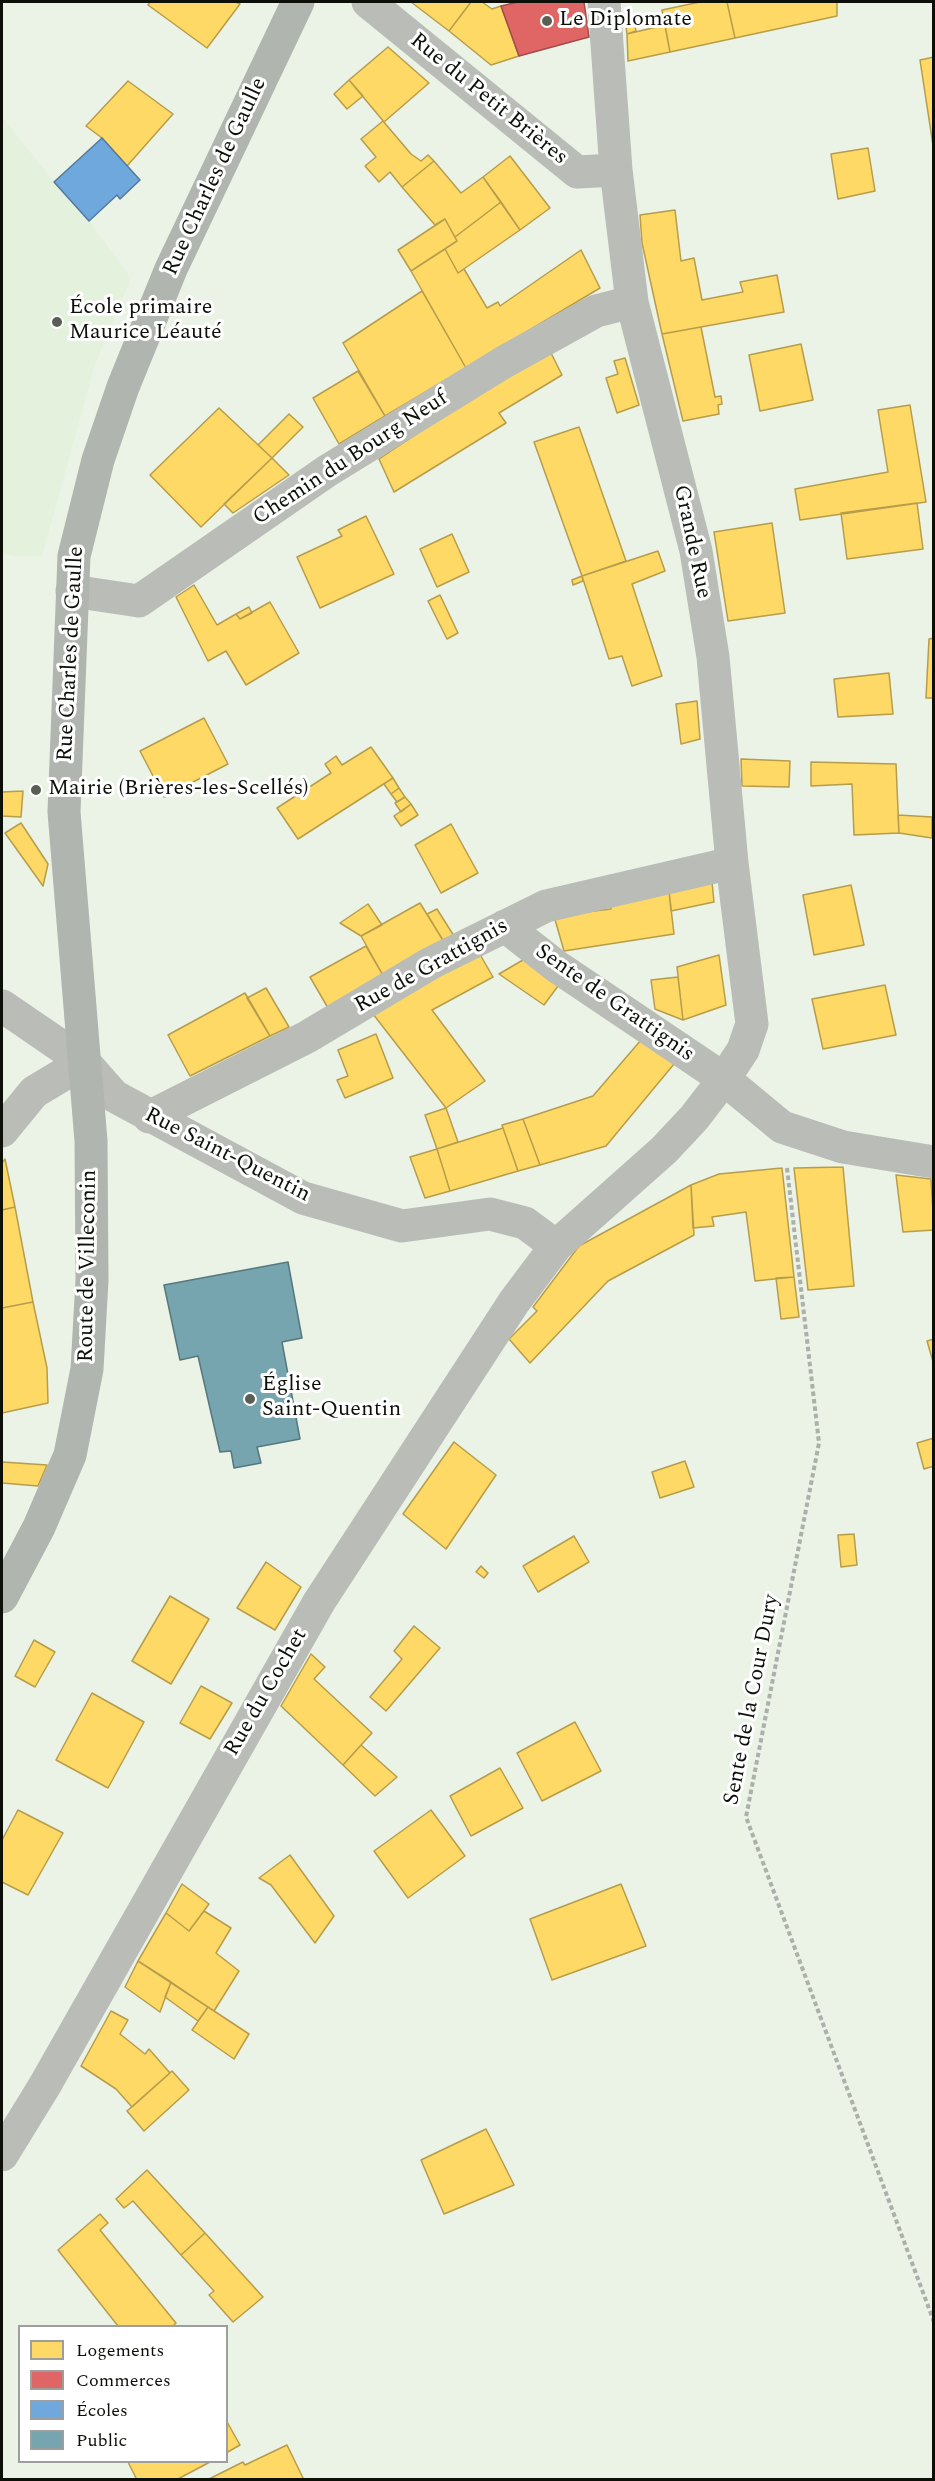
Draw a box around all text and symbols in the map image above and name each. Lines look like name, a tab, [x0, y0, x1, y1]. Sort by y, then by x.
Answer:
place label: Le Diplomate	[559, 8, 692, 34]
marker: Le Diplomate	[540, 14, 554, 28]
street label: Rue du Petit Brières	[404, 28, 572, 172]
street label: Rue Charles de Gaulle	[159, 74, 273, 280]
place label: École primaire Maurice Léauté	[69, 296, 222, 348]
marker: École primaire Maurice Léauté	[50, 315, 64, 329]
street label: Chemin du Bourg Neuf	[249, 386, 453, 532]
street label: Grande Rue	[666, 483, 716, 601]
street label: Rue Charles de Gaulle	[53, 546, 91, 762]
place label: Mairie (Brières-les-Scellés)	[48, 777, 308, 803]
marker: Mairie (Brières-les-Scellés)	[29, 783, 43, 797]
street label: Rue de Grattignis	[351, 914, 513, 1020]
street label: Sente de Grattignis	[529, 939, 699, 1069]
street label: Rue Saint-Quentin	[140, 1103, 314, 1209]
street label: Route de Villeconin	[74, 1169, 104, 1363]
place label: Église Saint-Quentin	[262, 1373, 401, 1424]
marker: Église Saint-Quentin	[243, 1392, 257, 1406]
street label: Sente de la Cour Dury	[720, 1593, 786, 1807]
street label: Rue du Cochet	[220, 1625, 314, 1761]
legend	[18, 2325, 228, 2463]
text: Logements	[76, 2337, 164, 2364]
text: Commerces	[76, 2367, 171, 2394]
text: Écoles	[76, 2397, 128, 2424]
text: Public	[76, 2427, 127, 2454]

